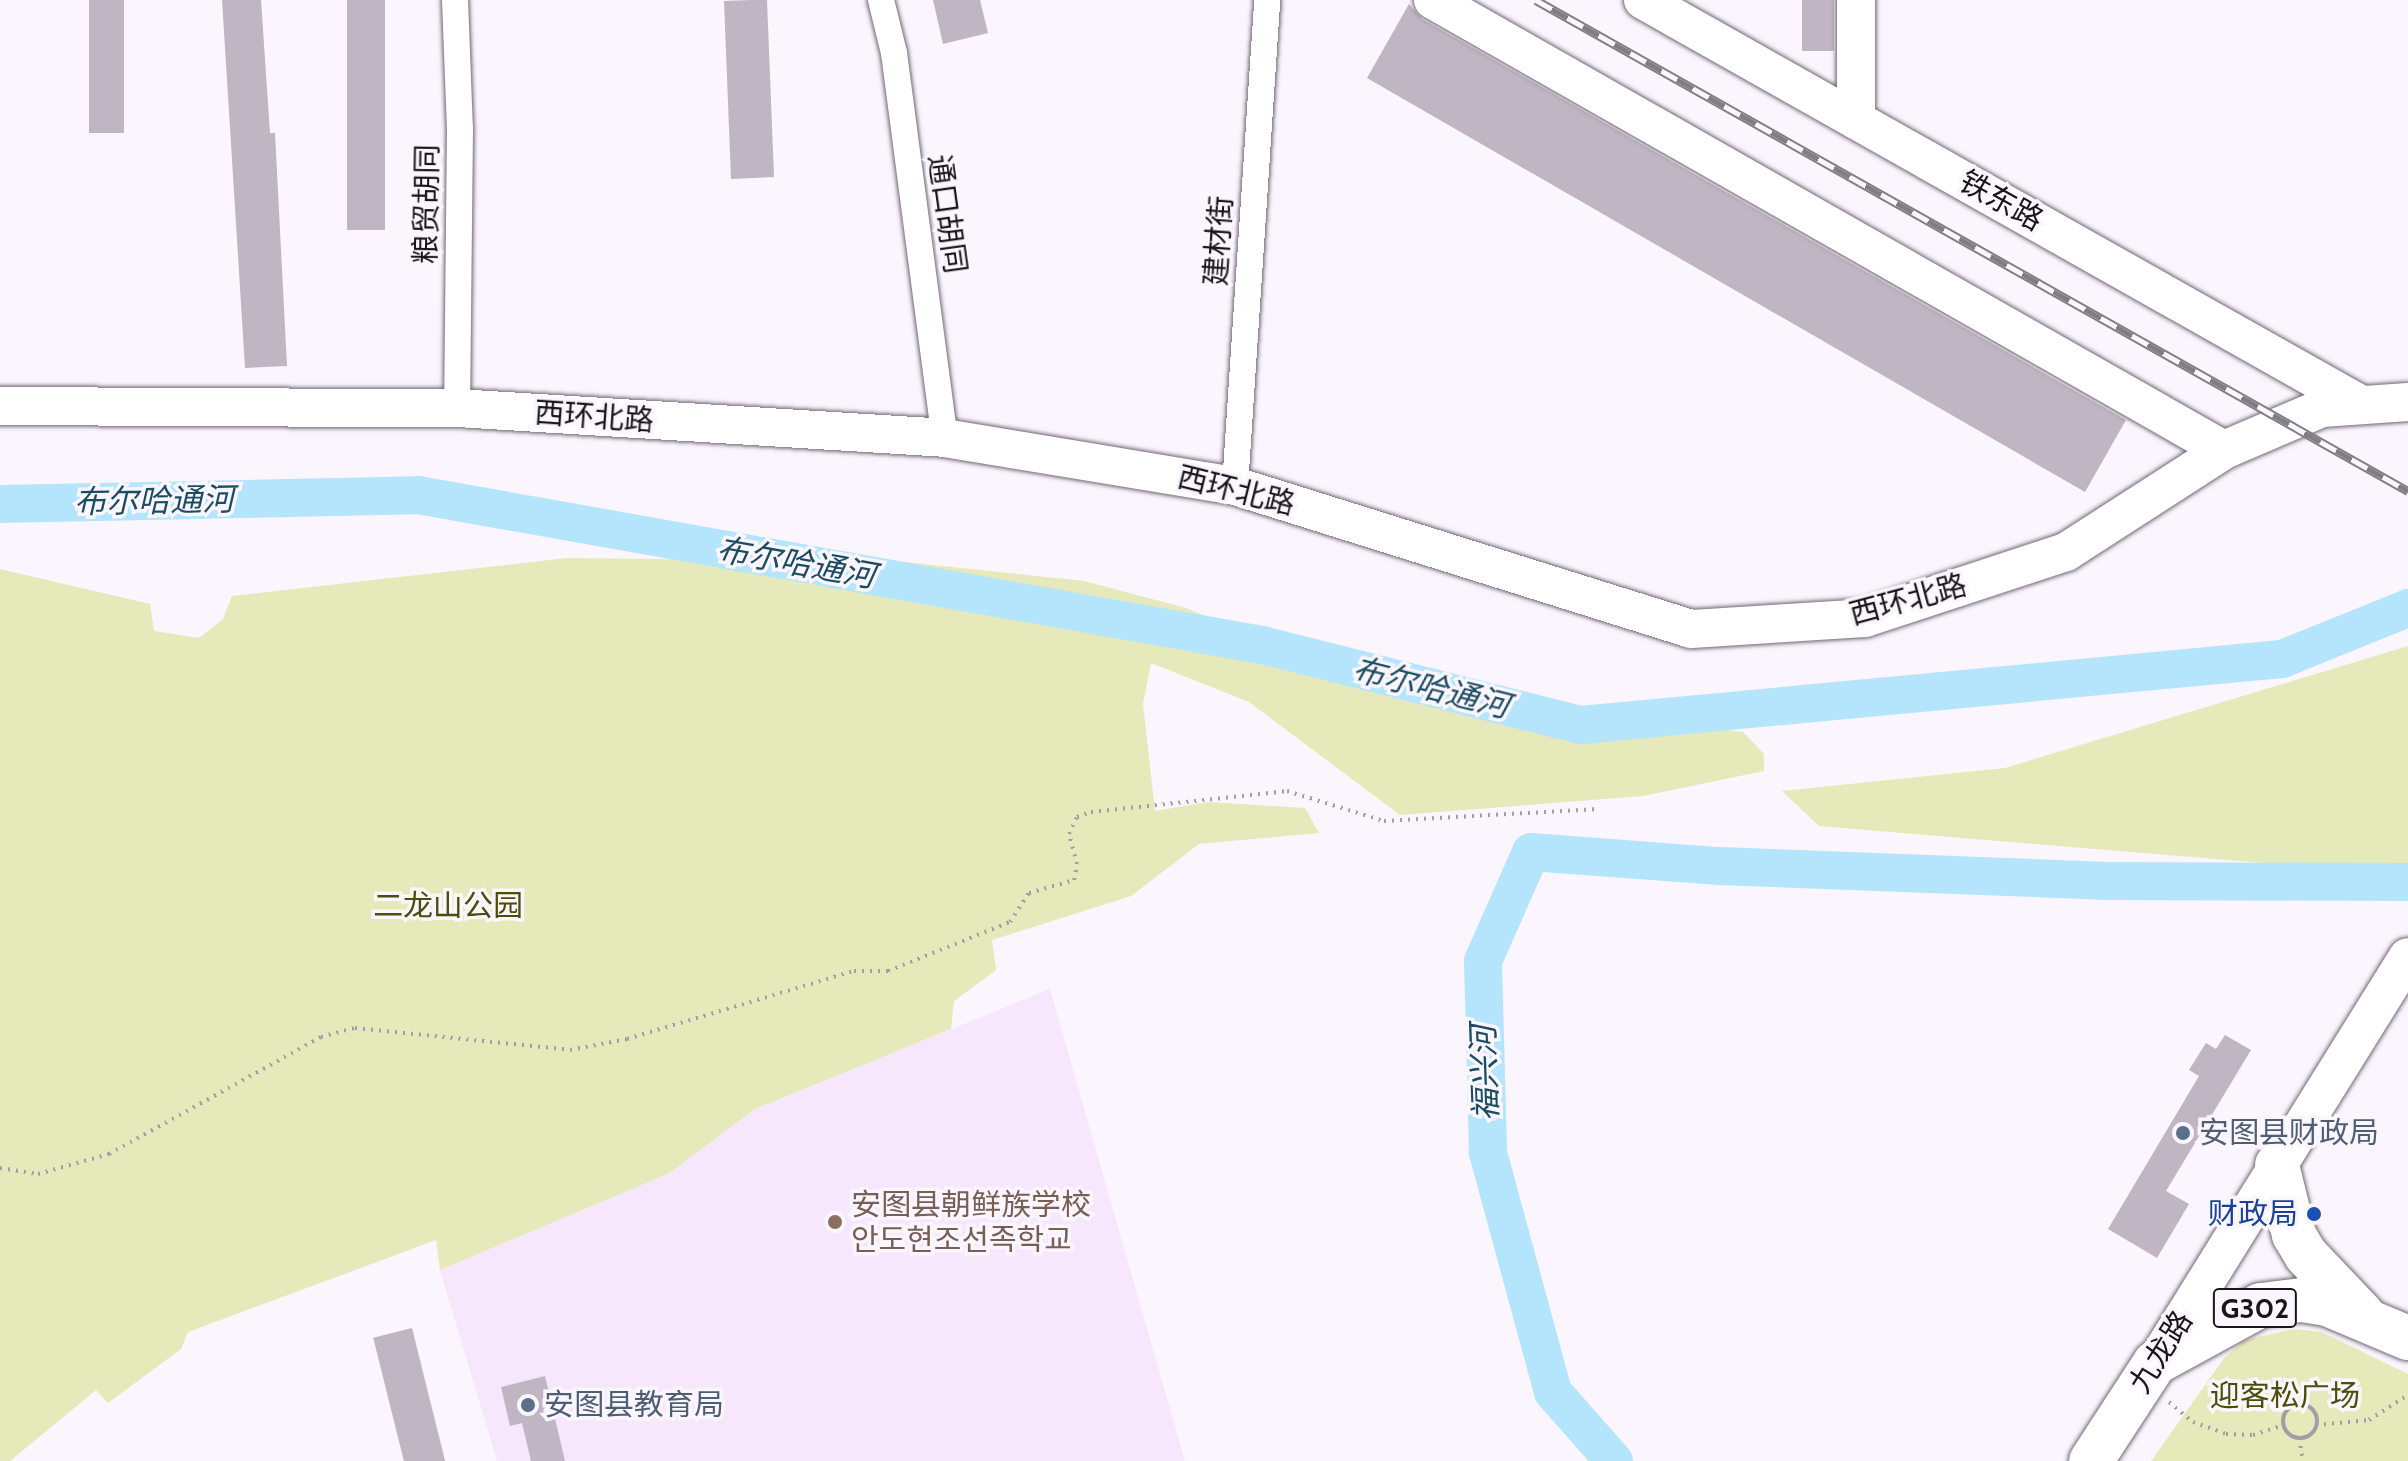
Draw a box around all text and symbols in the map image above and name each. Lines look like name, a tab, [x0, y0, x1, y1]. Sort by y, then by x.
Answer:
street label: 粮贸胡同	[408, 144, 446, 264]
street label: 通口胡同	[921, 152, 973, 276]
street label: 铁东路	[1953, 163, 2049, 239]
street label: 建材街	[1198, 195, 1240, 287]
street label: 西环北路	[533, 395, 655, 439]
street label: 西环北路	[1173, 459, 1299, 523]
water label: 布尔哈通河	[74, 480, 234, 522]
water label: 布尔哈通河	[714, 530, 878, 596]
street label: 西环北路	[1845, 567, 1971, 633]
water label: 布尔哈通河	[1349, 650, 1513, 726]
park label: 二龙山公园	[373, 888, 523, 924]
water label: 福兴河	[1464, 1024, 1506, 1122]
place label: 安图县财政局	[2199, 1115, 2379, 1151]
marker: 安图县财政局	[2174, 1124, 2192, 1142]
place label: 安图县朝鲜族学校 안도현조선족학교	[851, 1187, 1091, 1258]
place label: 财政局	[2208, 1196, 2298, 1232]
marker: 财政局	[2305, 1205, 2323, 1223]
marker: 安图县朝鲜族学校 안도현조선족학교	[826, 1213, 844, 1231]
road number: G302	[2211, 1284, 2299, 1332]
street label: 九龙路	[2122, 1304, 2200, 1400]
park label: 迎客松广场	[2210, 1378, 2360, 1414]
place label: 安图县教育局	[544, 1387, 724, 1423]
marker: 安图县教育局	[519, 1396, 537, 1414]

